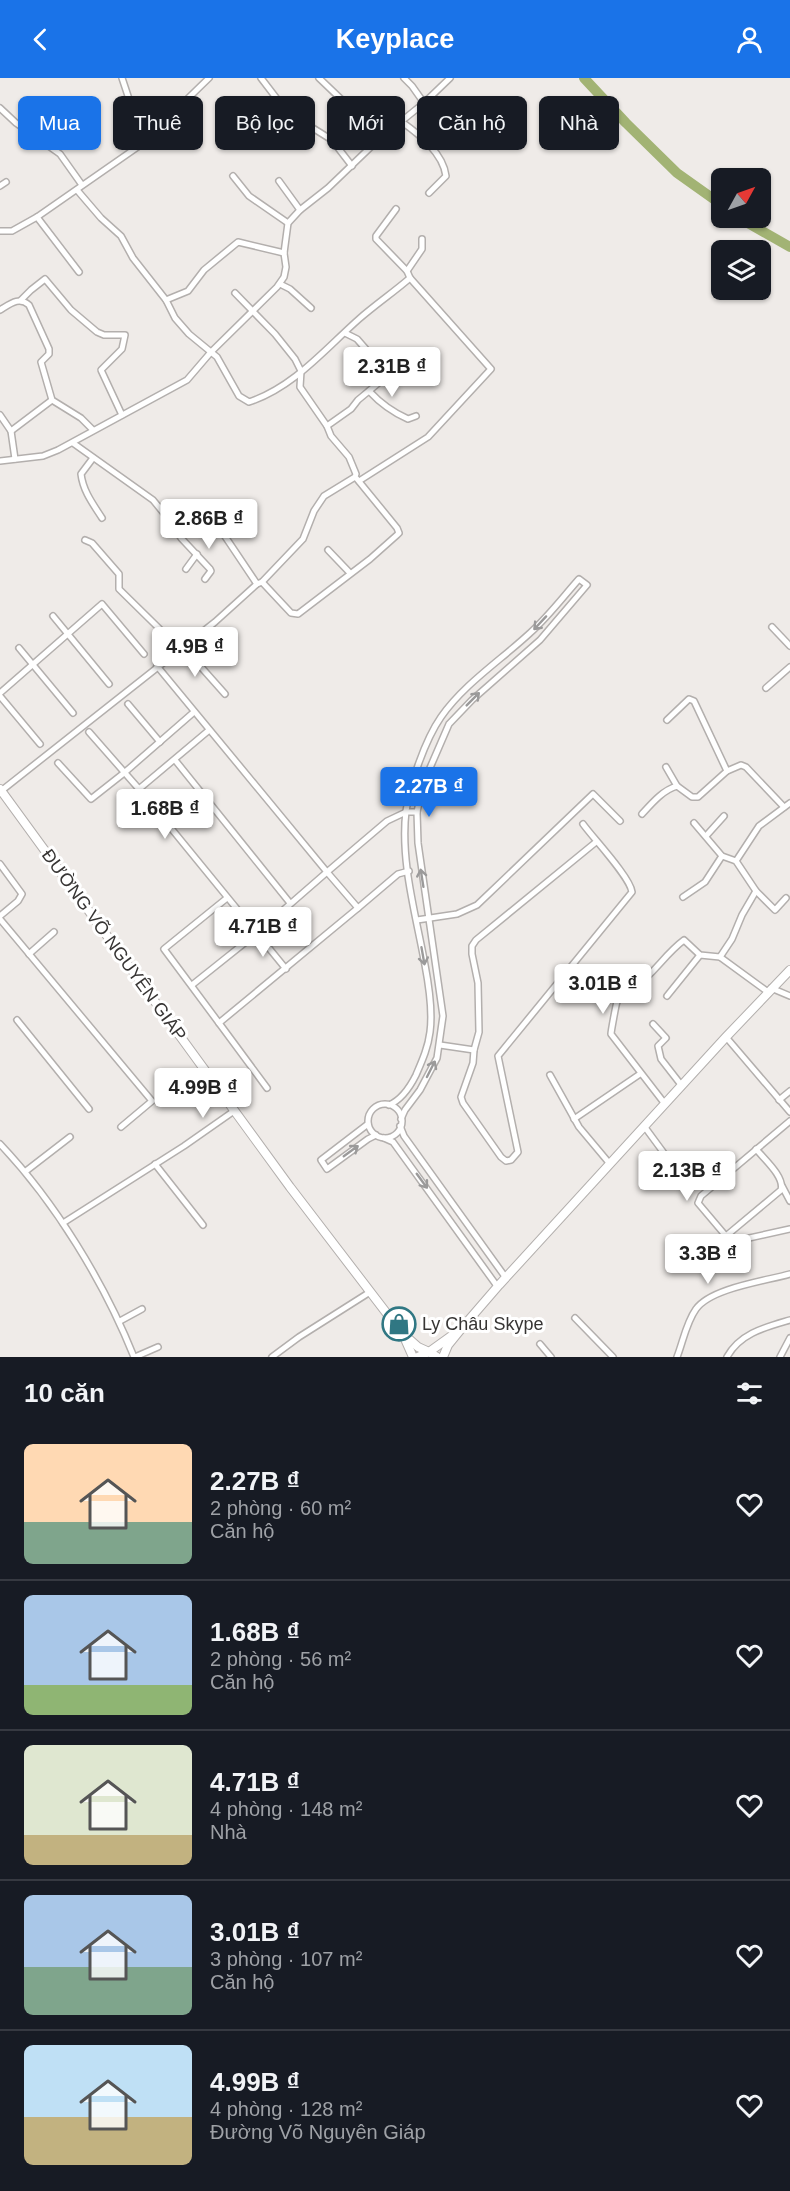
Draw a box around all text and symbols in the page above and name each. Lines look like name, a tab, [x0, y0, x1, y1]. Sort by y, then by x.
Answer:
icon: back	[24, 23, 57, 56]
icon: person	[733, 23, 766, 56]
text: Keyplace	[336, 24, 454, 54]
chip: Mua	[18, 96, 101, 150]
chip: Thuê	[113, 96, 203, 150]
chip: Bộ lọc	[215, 96, 315, 150]
chip: Mới	[327, 96, 405, 150]
chip: Căn hộ	[417, 96, 527, 150]
chip: Nhà	[539, 96, 619, 150]
north arrow	[711, 168, 771, 228]
map controls	[711, 168, 771, 300]
button: layers	[711, 240, 771, 300]
pin: 2.31B ₫	[337, 347, 447, 398]
text: 2.31B ₫	[357, 355, 427, 377]
pin: 2.86B ₫	[154, 499, 264, 550]
text: 2.86B ₫	[174, 507, 244, 529]
one-way arrow	[533, 615, 547, 630]
pin: 4.9B ₫	[146, 627, 244, 678]
text: 4.9B ₫	[166, 635, 224, 657]
one-way arrow	[466, 691, 481, 706]
pin: 2.27B ₫	[374, 767, 484, 818]
text: 2.27B ₫	[394, 775, 464, 797]
pin: 1.68B ₫	[110, 789, 220, 840]
text: 1.68B ₫	[130, 797, 200, 819]
street label: ĐƯỜNG VÕ NGUYÊN GIÁP	[38, 845, 191, 1045]
one-way arrow	[416, 869, 427, 888]
pin: 4.71B ₫	[208, 907, 318, 958]
text: 4.71B ₫	[228, 915, 298, 937]
one-way arrow	[418, 945, 429, 965]
pin: 3.01B ₫	[548, 964, 658, 1015]
text: 3.01B ₫	[568, 972, 638, 994]
one-way arrow	[426, 1061, 437, 1079]
pin: 4.99B ₫	[148, 1068, 258, 1119]
text: 4.99B ₫	[168, 1076, 238, 1098]
one-way arrow	[343, 1145, 359, 1158]
pin: 2.13B ₫	[632, 1151, 742, 1202]
text: 2.13B ₫	[652, 1159, 722, 1181]
one-way arrow	[416, 1172, 428, 1189]
pin: 3.3B ₫	[659, 1234, 757, 1285]
text: 3.3B ₫	[679, 1242, 737, 1264]
shop icon: Ly Châu Skype	[381, 1306, 417, 1342]
place label: Ly Châu Skype	[422, 1314, 543, 1334]
icon: filters	[733, 1377, 766, 1410]
text: 10 căn	[24, 1378, 105, 1408]
text: 2.27B ₫	[210, 1466, 300, 1496]
icon: home	[72, 1468, 144, 1540]
icon: heart	[733, 1488, 766, 1521]
text: 2 phòng · 60 m²	[210, 1497, 351, 1519]
text: Căn hộ	[210, 1520, 275, 1542]
text: 1.68B ₫	[210, 1617, 300, 1647]
icon: home	[72, 1619, 144, 1691]
icon: heart	[733, 1639, 766, 1672]
text: 2 phòng · 56 m²	[210, 1648, 351, 1670]
text: Căn hộ	[210, 1671, 275, 1693]
text: 4.71B ₫	[210, 1767, 300, 1797]
icon: home	[72, 1769, 144, 1841]
icon: heart	[733, 1789, 766, 1822]
text: 4 phòng · 148 m²	[210, 1798, 362, 1820]
text: Nhà	[210, 1821, 247, 1843]
text: 3.01B ₫	[210, 1917, 300, 1947]
icon: home	[72, 1919, 144, 1991]
icon: heart	[733, 1939, 766, 1972]
text: 3 phòng · 107 m²	[210, 1948, 362, 1970]
text: Căn hộ	[210, 1971, 275, 1993]
text: 4.99B ₫	[210, 2067, 300, 2097]
icon: home	[72, 2069, 144, 2141]
icon: heart	[733, 2089, 766, 2122]
text: 4 phòng · 128 m²	[210, 2098, 362, 2120]
text: Đường Võ Nguyên Giáp	[210, 2121, 426, 2143]

